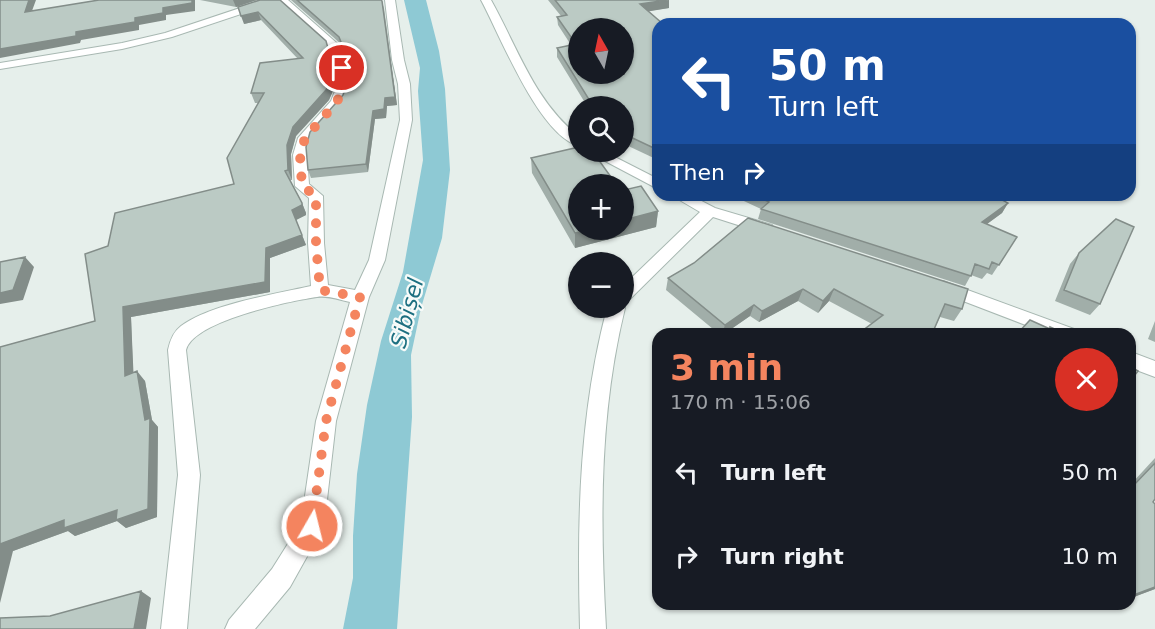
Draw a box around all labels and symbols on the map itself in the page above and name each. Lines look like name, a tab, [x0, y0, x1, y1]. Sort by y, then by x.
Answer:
north arrow	[568, 18, 634, 84]
pin	[316, 42, 367, 93]
water label: Sibișel	[386, 275, 428, 351]
position arrow	[280, 494, 344, 558]

